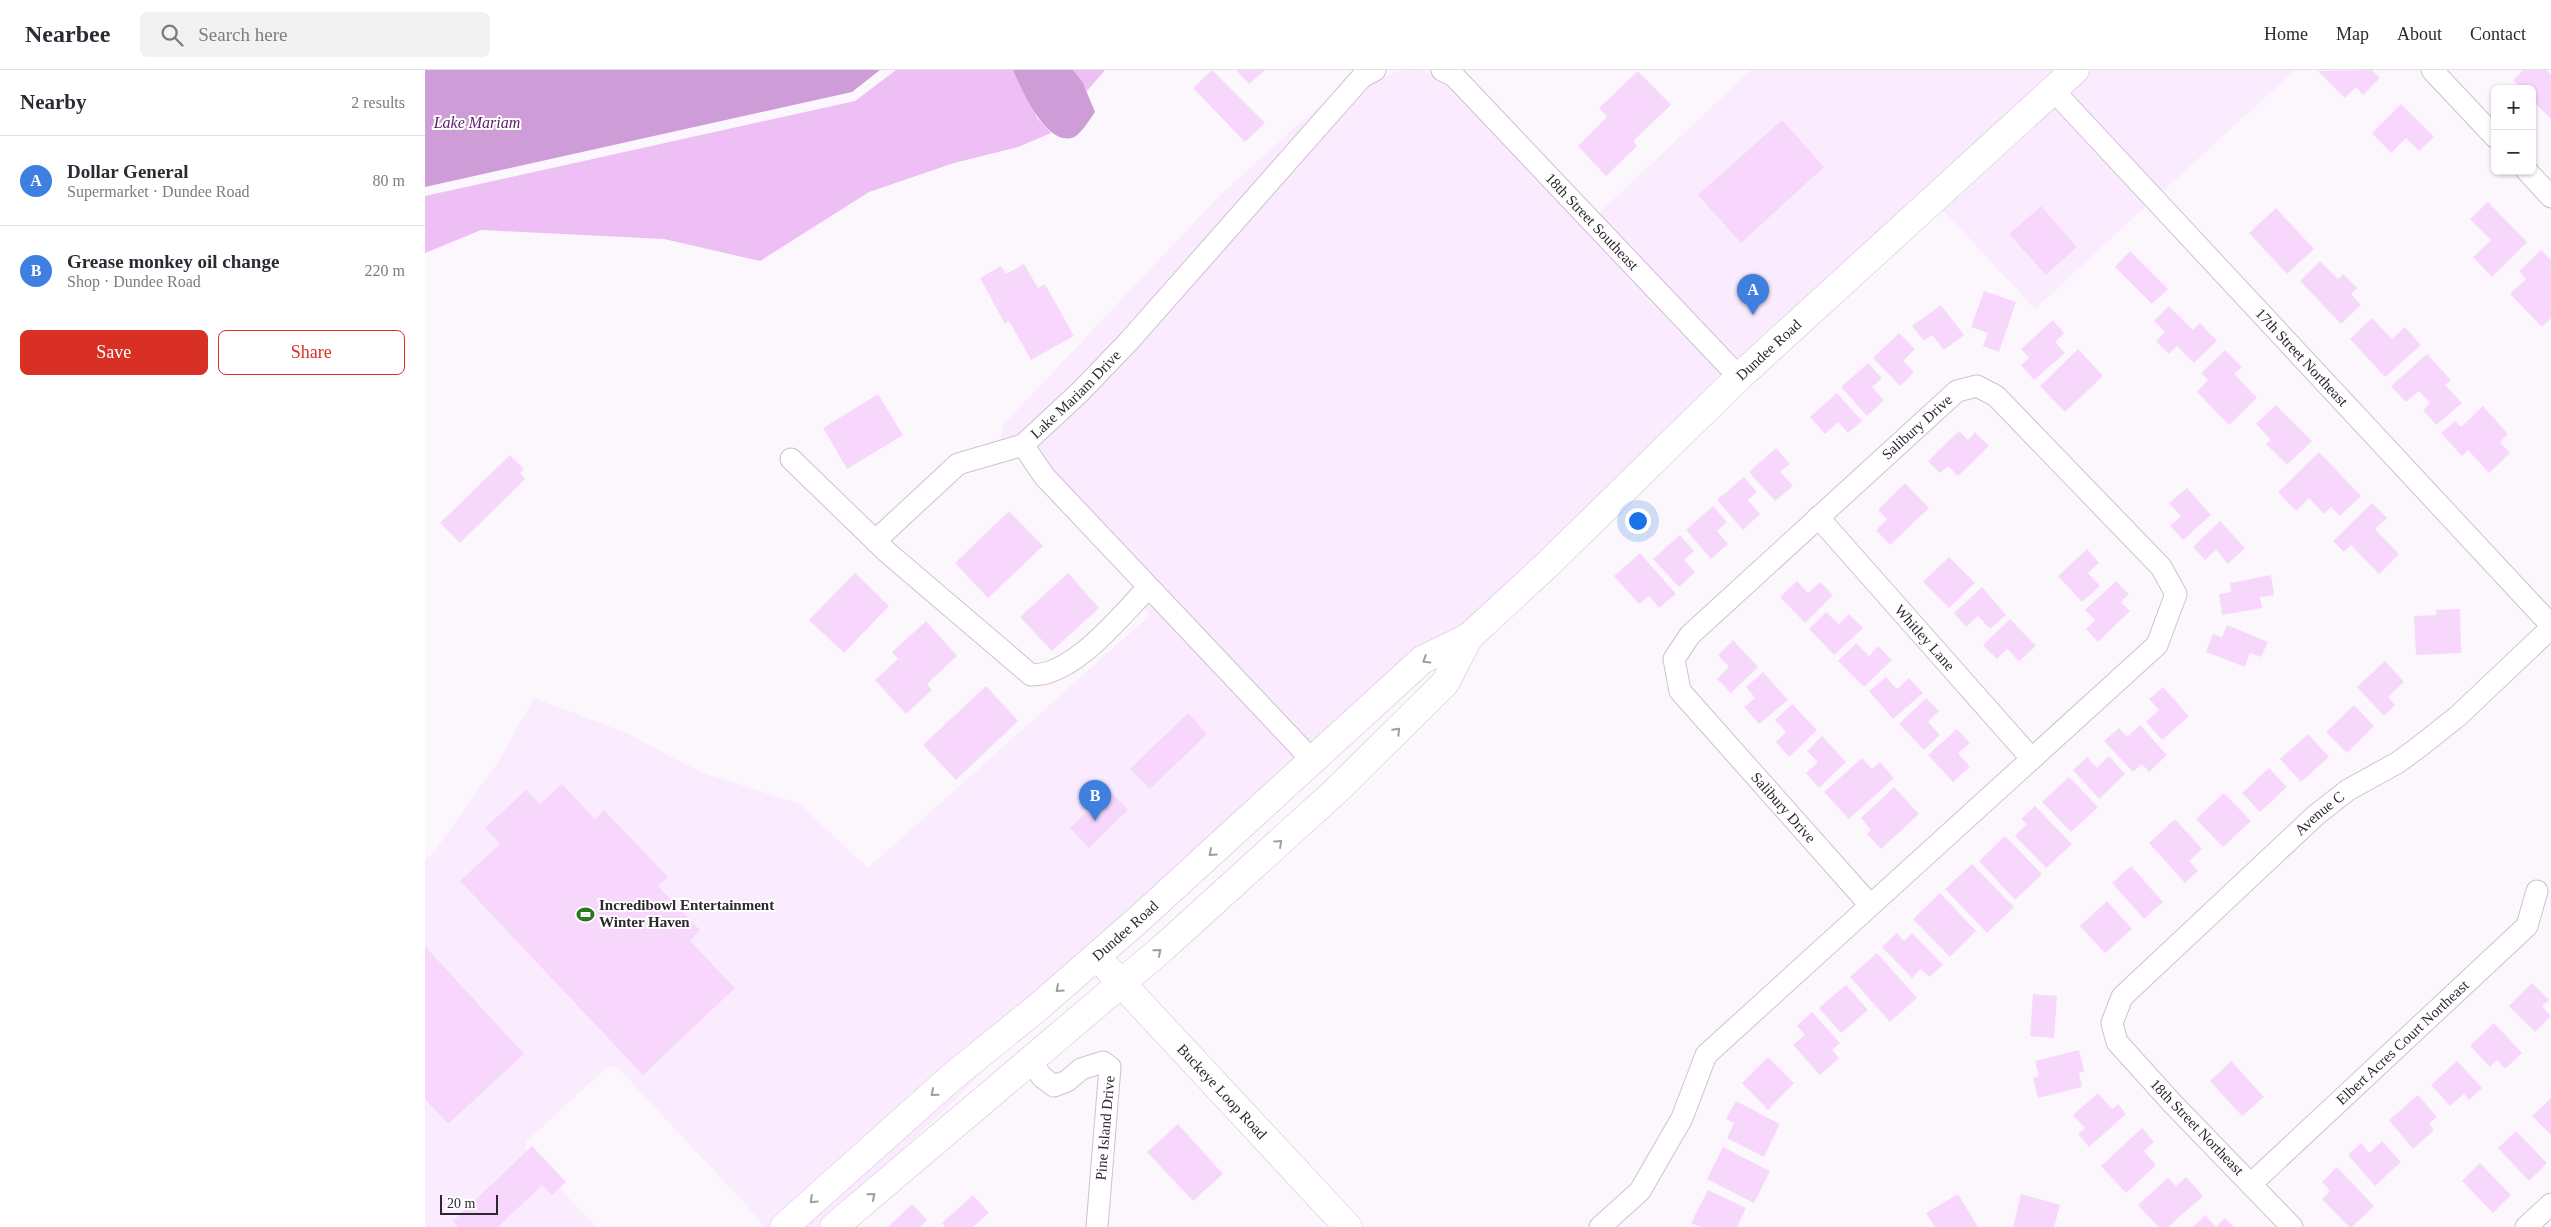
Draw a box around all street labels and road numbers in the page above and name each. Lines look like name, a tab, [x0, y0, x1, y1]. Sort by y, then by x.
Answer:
street label: 18th Street Southeast	[1542, 170, 1642, 274]
street label: 17th Street Northeast	[2252, 305, 2352, 410]
street label: Dundee Road	[1733, 316, 1805, 384]
street label: Lake Mariam Drive	[1027, 347, 1124, 442]
street label: Salibury Drive	[1879, 391, 1956, 463]
street label: Whitley Lane	[1891, 602, 1958, 674]
street label: Salibury Drive	[1748, 769, 1819, 846]
street label: Avenue C	[2292, 788, 2347, 839]
street label: Dundee Road	[1089, 897, 1162, 964]
street label: Elbert Acres Court Northeast	[2333, 976, 2472, 1108]
street label: Buckeye Loop Road	[1174, 1041, 1270, 1143]
street label: Pine Island Drive	[1092, 1075, 1118, 1181]
street label: 18th Street Northeast	[2147, 1076, 2248, 1179]

